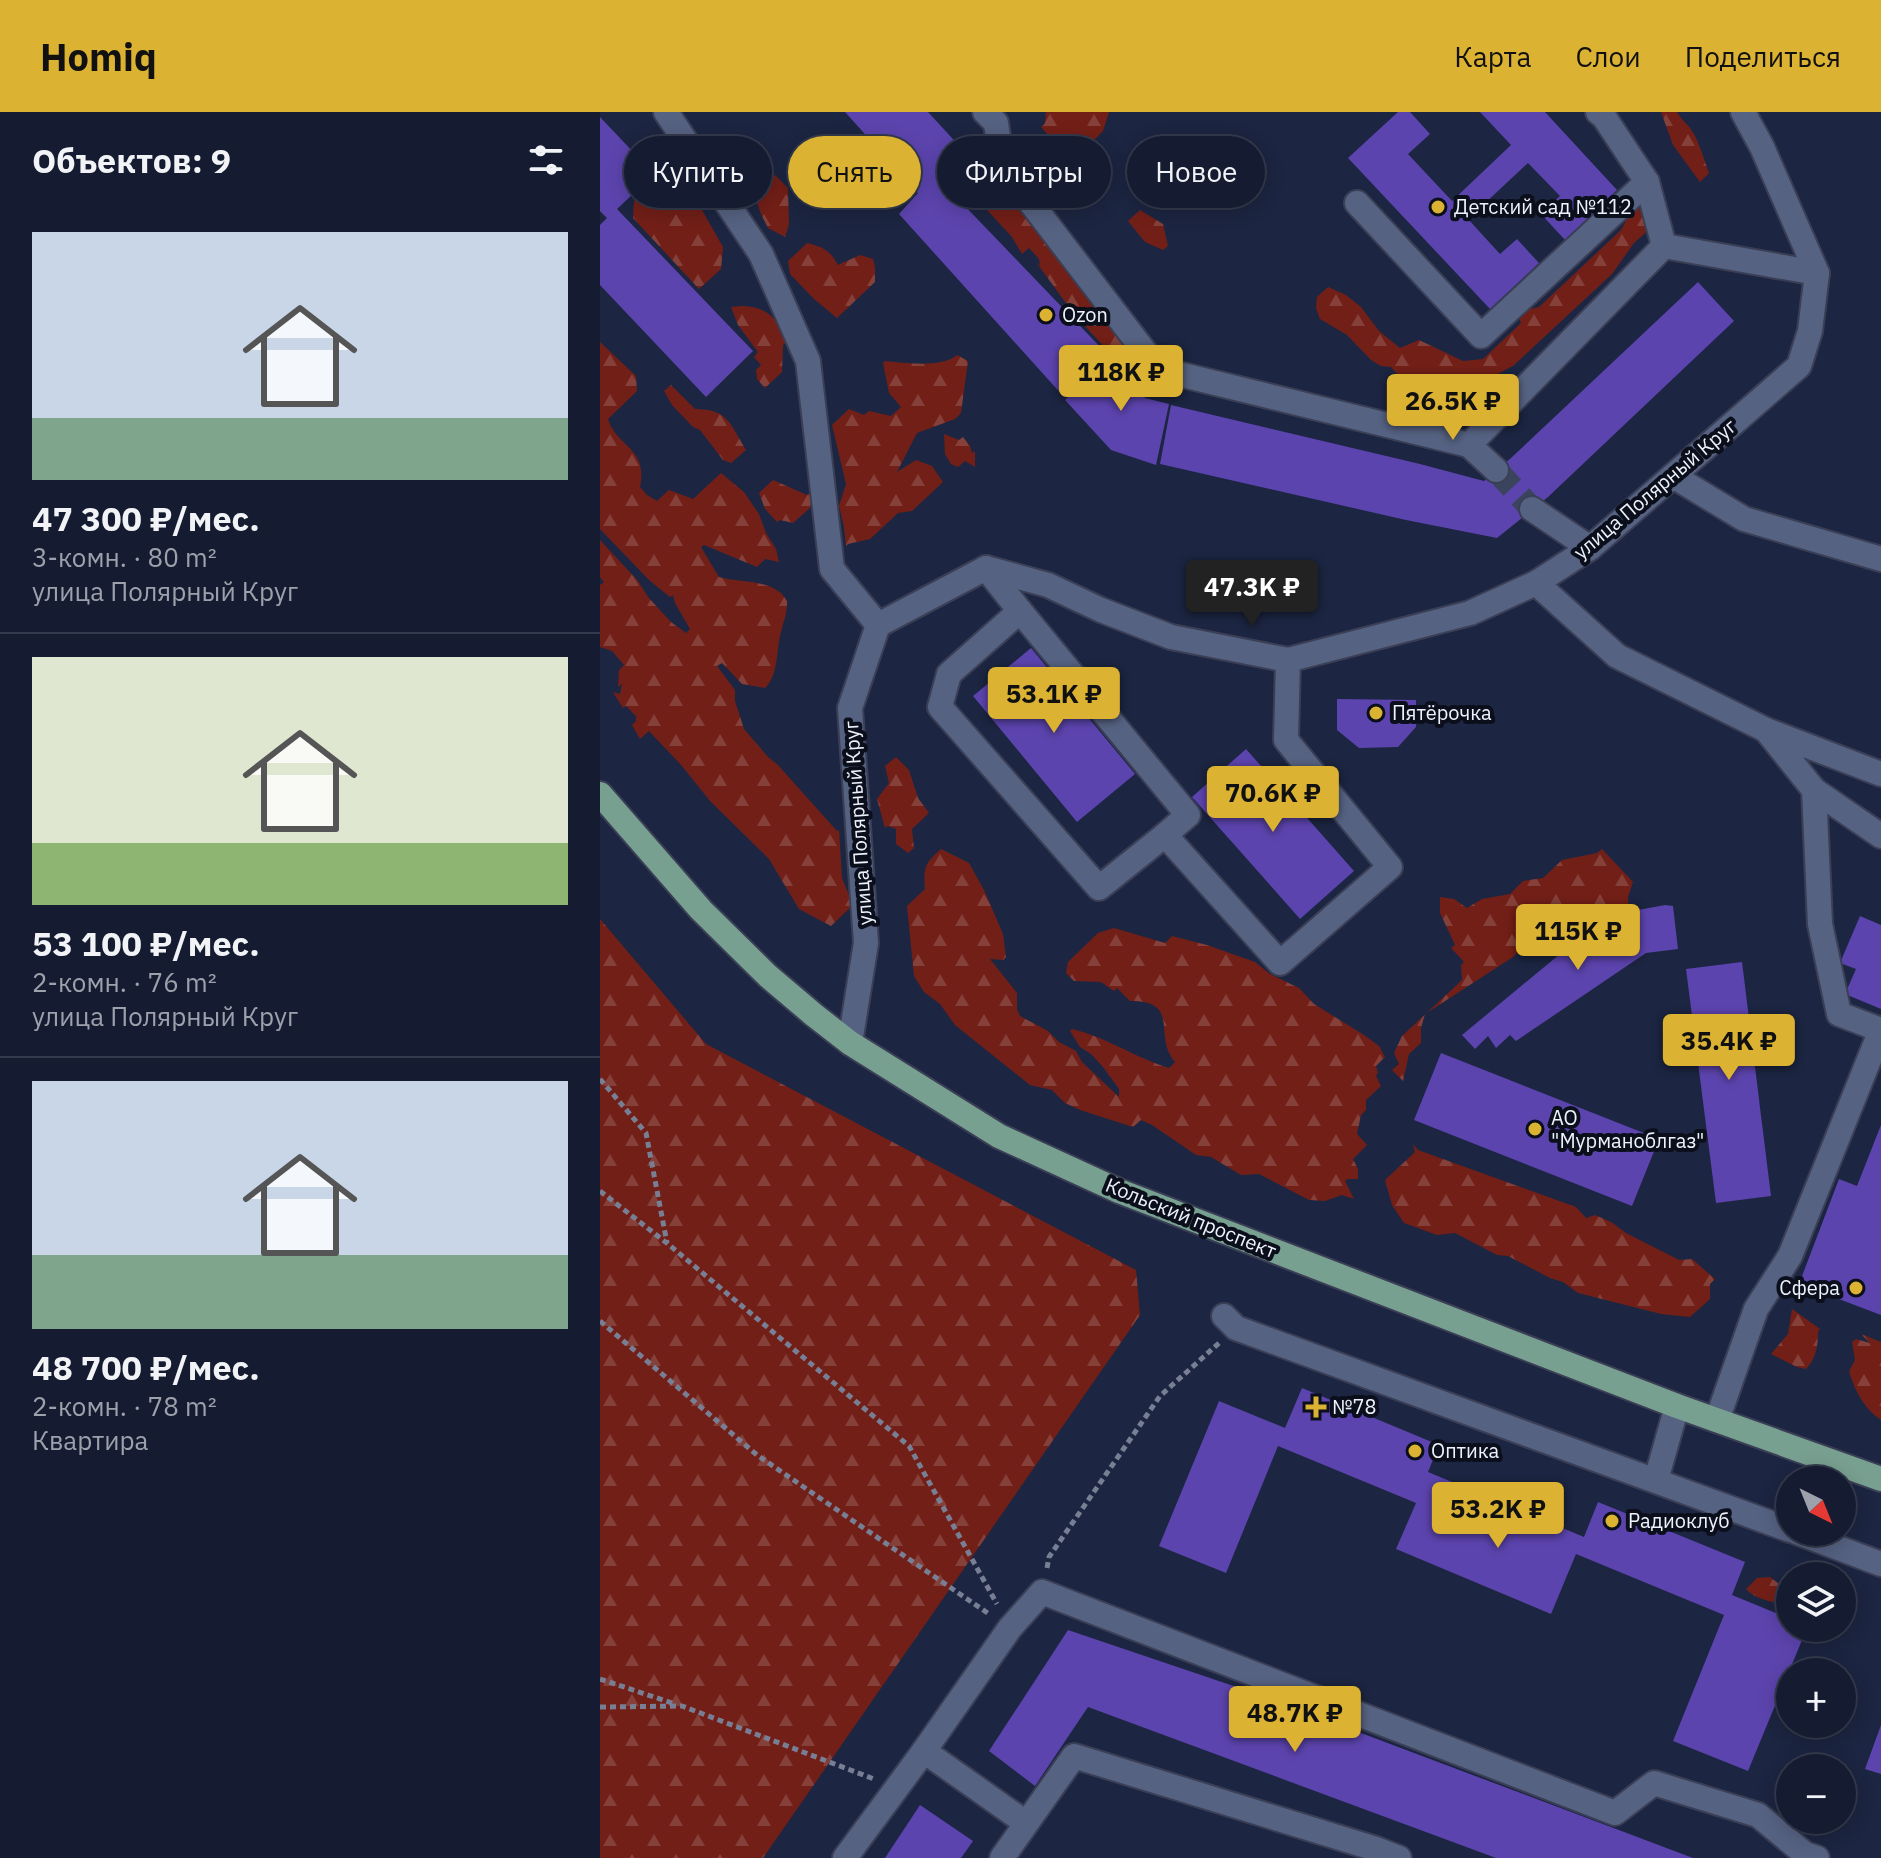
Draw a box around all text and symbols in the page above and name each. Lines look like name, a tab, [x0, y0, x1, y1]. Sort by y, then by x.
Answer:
text: Homiq	[40, 32, 157, 81]
text: Карта	[1454, 38, 1531, 75]
text: Слои	[1575, 38, 1641, 75]
text: Поделиться	[1685, 38, 1841, 75]
chip: Купить	[624, 136, 772, 208]
chip: Снять	[788, 136, 921, 208]
chip: Фильтры	[937, 136, 1111, 208]
chip: Новое	[1127, 136, 1265, 208]
text: Объектов: 9	[32, 138, 231, 182]
icon: filters	[524, 138, 568, 182]
place label: Детский сад №112	[1454, 193, 1632, 220]
marker: Детский сад №112	[1429, 198, 1447, 216]
icon: home	[228, 284, 372, 428]
place label: Ozon	[1062, 301, 1108, 328]
marker: Ozon	[1037, 306, 1055, 324]
pin: 118K ₽	[1056, 345, 1186, 413]
text: 118K ₽	[1077, 354, 1165, 388]
pin: 26.5K ₽	[1379, 374, 1527, 442]
text: 26.5K ₽	[1405, 383, 1501, 417]
street label: улица Полярный Круг	[1568, 412, 1742, 565]
text: 47 300 ₽/мес.	[32, 496, 260, 540]
text: 3-комн. · 80 m²	[32, 540, 217, 574]
pin: 47.3K ₽	[1178, 560, 1326, 628]
text: 47.3K ₽	[1204, 569, 1300, 603]
text: улица Полярный Круг	[32, 574, 298, 608]
pin: 53.1K ₽	[980, 667, 1128, 735]
text: 53.1K ₽	[1006, 676, 1102, 710]
place label: Пятёрочка	[1392, 699, 1492, 726]
marker: Пятёрочка	[1367, 704, 1385, 722]
icon: home	[228, 709, 372, 853]
street label: улица Полярный Круг	[837, 720, 878, 926]
pin: 70.6K ₽	[1199, 766, 1347, 834]
text: 70.6K ₽	[1225, 775, 1321, 809]
pin: 115K ₽	[1513, 904, 1643, 972]
text: 115K ₽	[1534, 913, 1622, 947]
text: 53 100 ₽/мес.	[32, 921, 260, 965]
text: 2-комн. · 76 m²	[32, 965, 217, 999]
text: улица Полярный Круг	[32, 999, 298, 1033]
pin: 35.4K ₽	[1655, 1014, 1803, 1082]
text: 35.4K ₽	[1681, 1023, 1777, 1057]
place label: AO "Мурманоблгаз"	[1551, 1104, 1704, 1154]
marker: AO "Мурманоблгаз"	[1526, 1120, 1544, 1138]
icon: home	[228, 1133, 372, 1277]
street label: Кольский проспект	[1102, 1171, 1281, 1264]
place label: Сфера	[1779, 1274, 1840, 1301]
marker: Сфера	[1847, 1279, 1865, 1297]
text: 48 700 ₽/мес.	[32, 1345, 260, 1389]
text: 2-комн. · 78 m²	[32, 1389, 217, 1423]
place label: №78	[1332, 1393, 1377, 1420]
marker: №78	[1307, 1398, 1325, 1416]
text: Квартира	[32, 1423, 149, 1457]
place label: Оптика	[1431, 1437, 1500, 1464]
marker: Оптика	[1406, 1442, 1424, 1460]
north arrow	[1776, 1466, 1856, 1546]
map controls	[1776, 1466, 1856, 1834]
pin: 53.2K ₽	[1424, 1482, 1572, 1550]
text: 53.2K ₽	[1450, 1491, 1546, 1525]
place label: Радиоклуб	[1628, 1507, 1730, 1534]
marker: Радиоклуб	[1603, 1512, 1621, 1530]
button: layers	[1776, 1562, 1856, 1642]
button: +	[1776, 1658, 1856, 1738]
pin: 48.7K ₽	[1221, 1686, 1369, 1754]
text: 48.7K ₽	[1247, 1695, 1343, 1729]
button: −	[1776, 1754, 1856, 1834]

